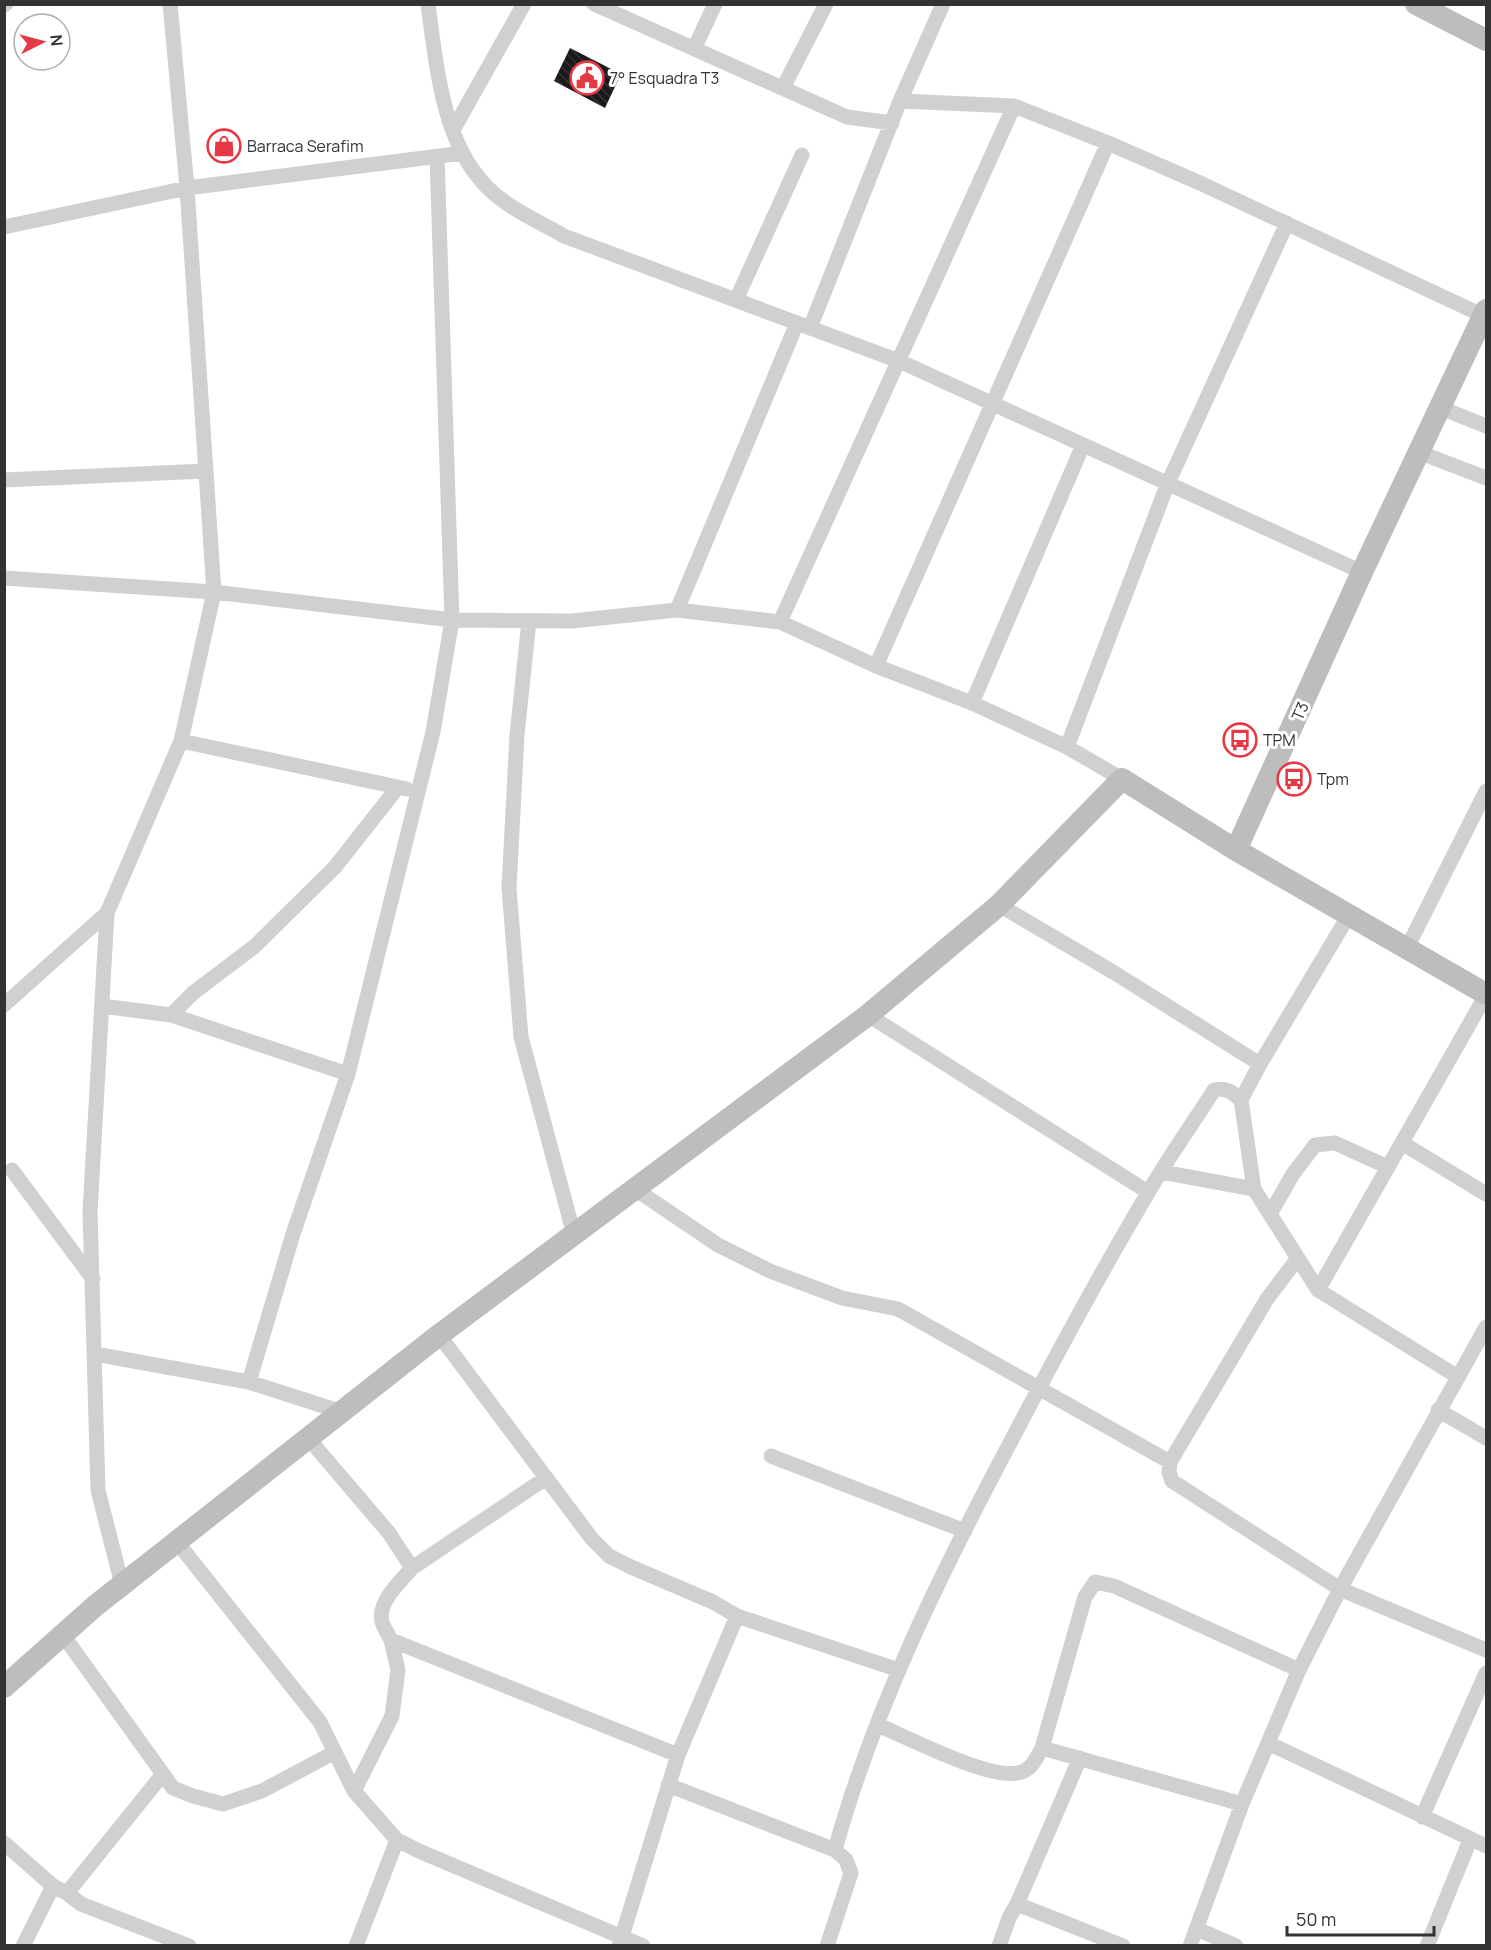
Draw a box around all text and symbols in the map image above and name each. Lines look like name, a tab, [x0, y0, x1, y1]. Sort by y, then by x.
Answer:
north arrow	[12, 12, 72, 72]
text: N	[45, 34, 68, 47]
public building icon: 7° Esquadra T3	[569, 60, 605, 96]
place label: 7° Esquadra T3	[610, 67, 719, 89]
shop icon: Barraca Serafim	[206, 128, 242, 164]
place label: Barraca Serafim	[247, 135, 363, 157]
street label: T3	[1286, 698, 1314, 724]
bus stop icon: TPM	[1222, 722, 1258, 758]
place label: TPM	[1263, 729, 1296, 751]
bus stop icon: Tpm	[1276, 761, 1312, 797]
place label: Tpm	[1317, 768, 1349, 790]
scale bar	[1287, 1899, 1434, 1937]
text: 50 m	[1296, 1907, 1336, 1931]

